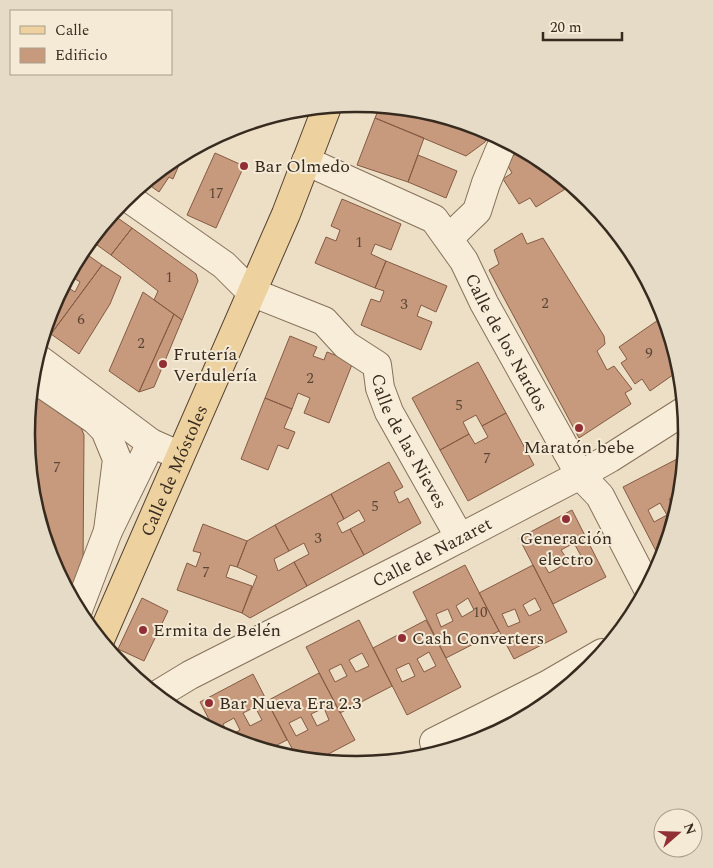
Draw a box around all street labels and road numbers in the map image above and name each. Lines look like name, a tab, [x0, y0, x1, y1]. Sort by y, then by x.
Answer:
street label: Calle de los Nardos	[458, 269, 555, 416]
street label: Calle de las Nieves	[365, 372, 454, 514]
street label: Calle de Móstoles	[133, 400, 215, 541]
street label: Calle de Nazaret	[367, 510, 497, 594]

